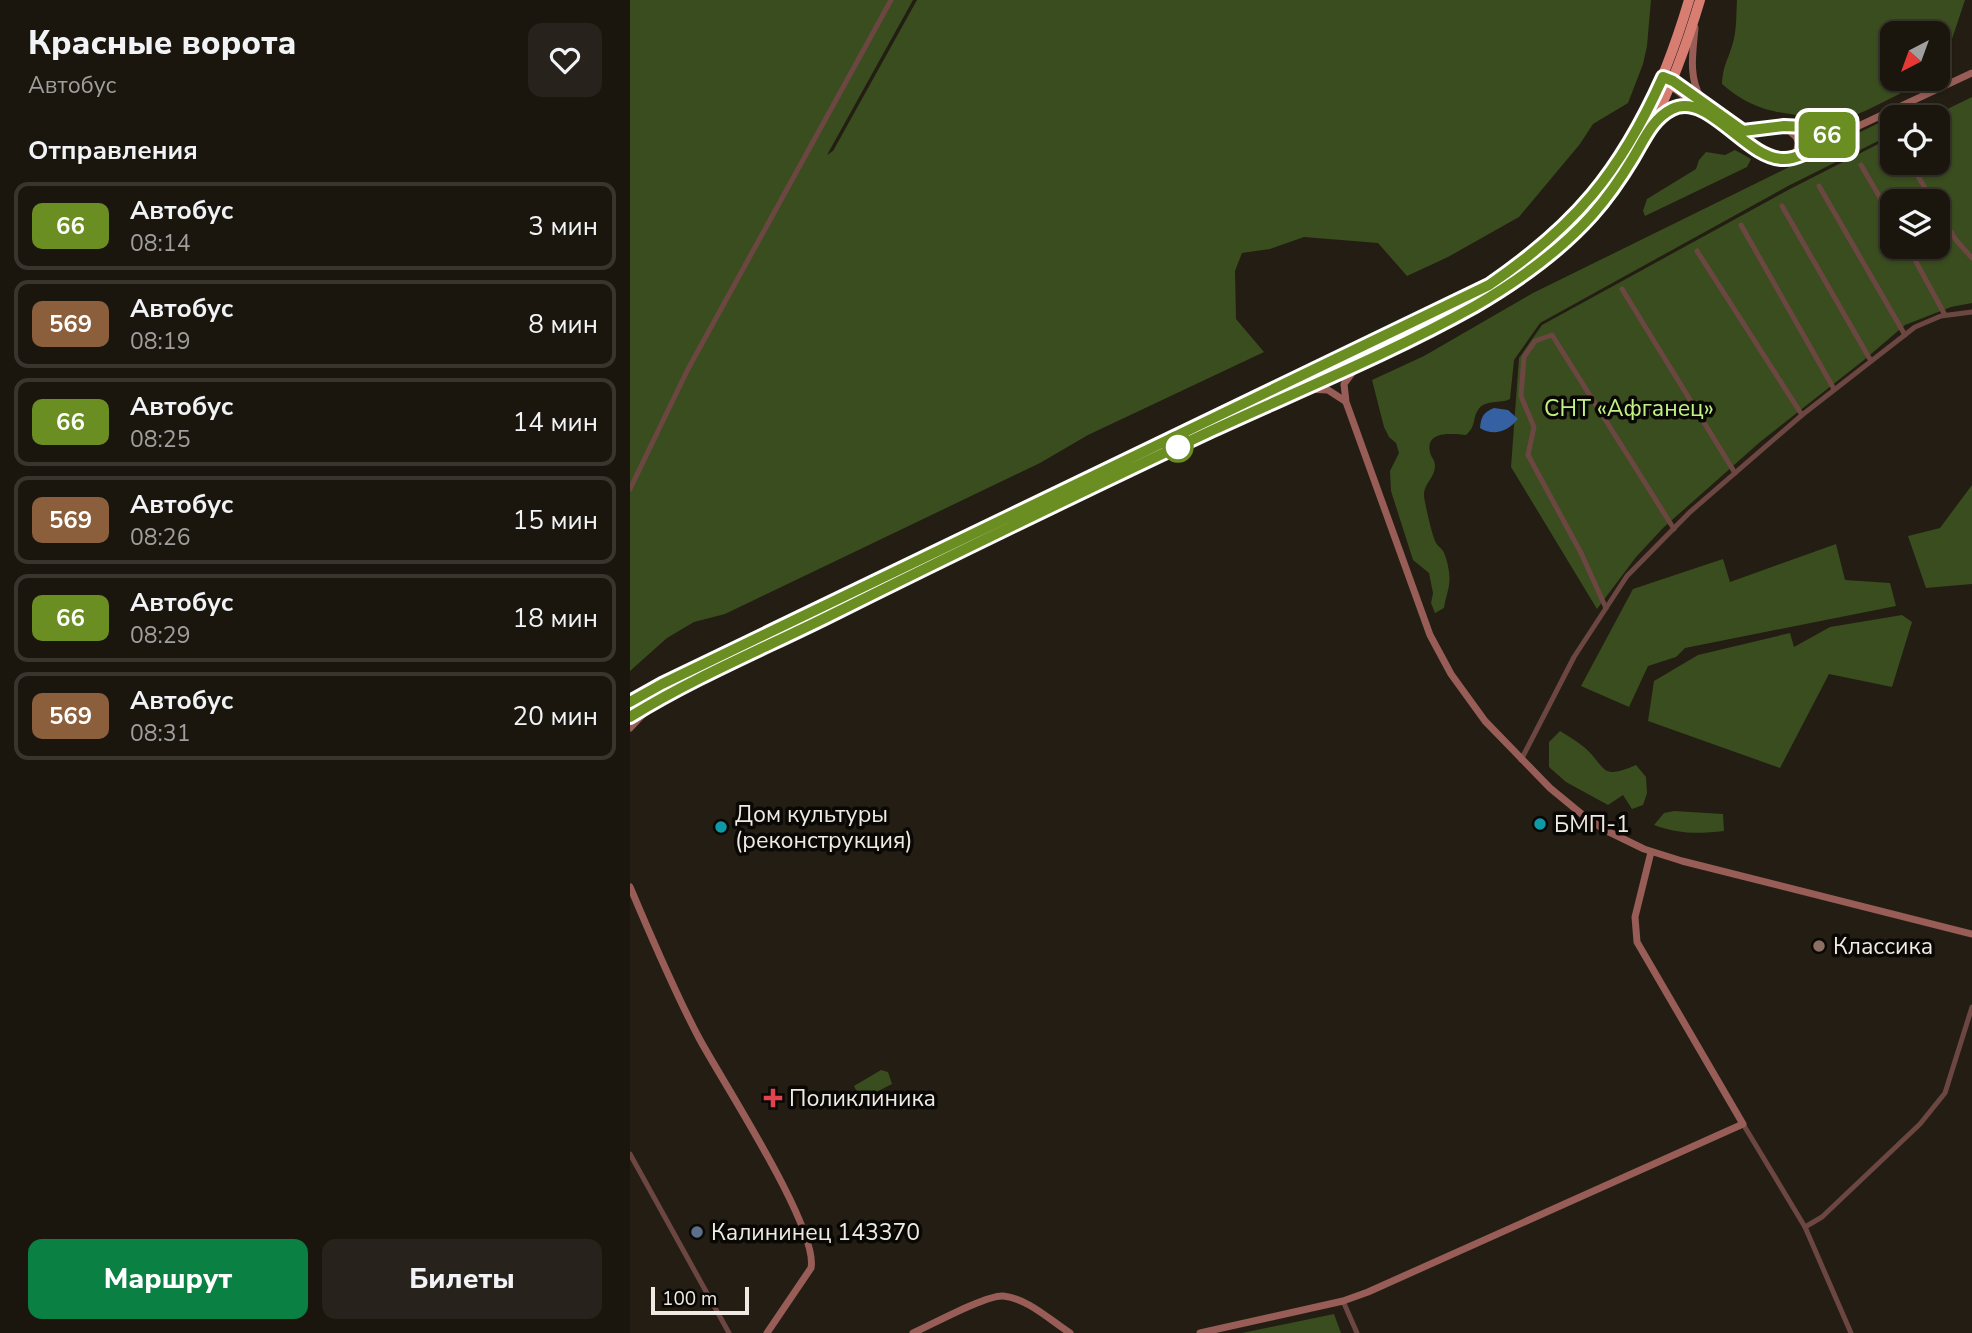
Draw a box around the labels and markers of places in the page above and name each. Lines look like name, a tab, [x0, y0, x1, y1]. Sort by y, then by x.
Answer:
unlabelled marker	[1163, 432, 1193, 462]
place label: Дом культуры (реконструкция)	[735, 799, 913, 856]
place label: БМП-1	[1554, 809, 1630, 840]
marker: БМП-1	[1532, 816, 1548, 832]
marker: Дом культуры (реконструкция)	[713, 819, 729, 835]
place label: Классика	[1833, 931, 1933, 962]
marker: Классика	[1811, 938, 1827, 954]
place label: Поликлиника	[789, 1083, 936, 1114]
marker: Поликлиника	[763, 1088, 783, 1108]
place label: Калининец 143370	[711, 1217, 920, 1248]
marker: Калининец 143370	[689, 1224, 705, 1240]

